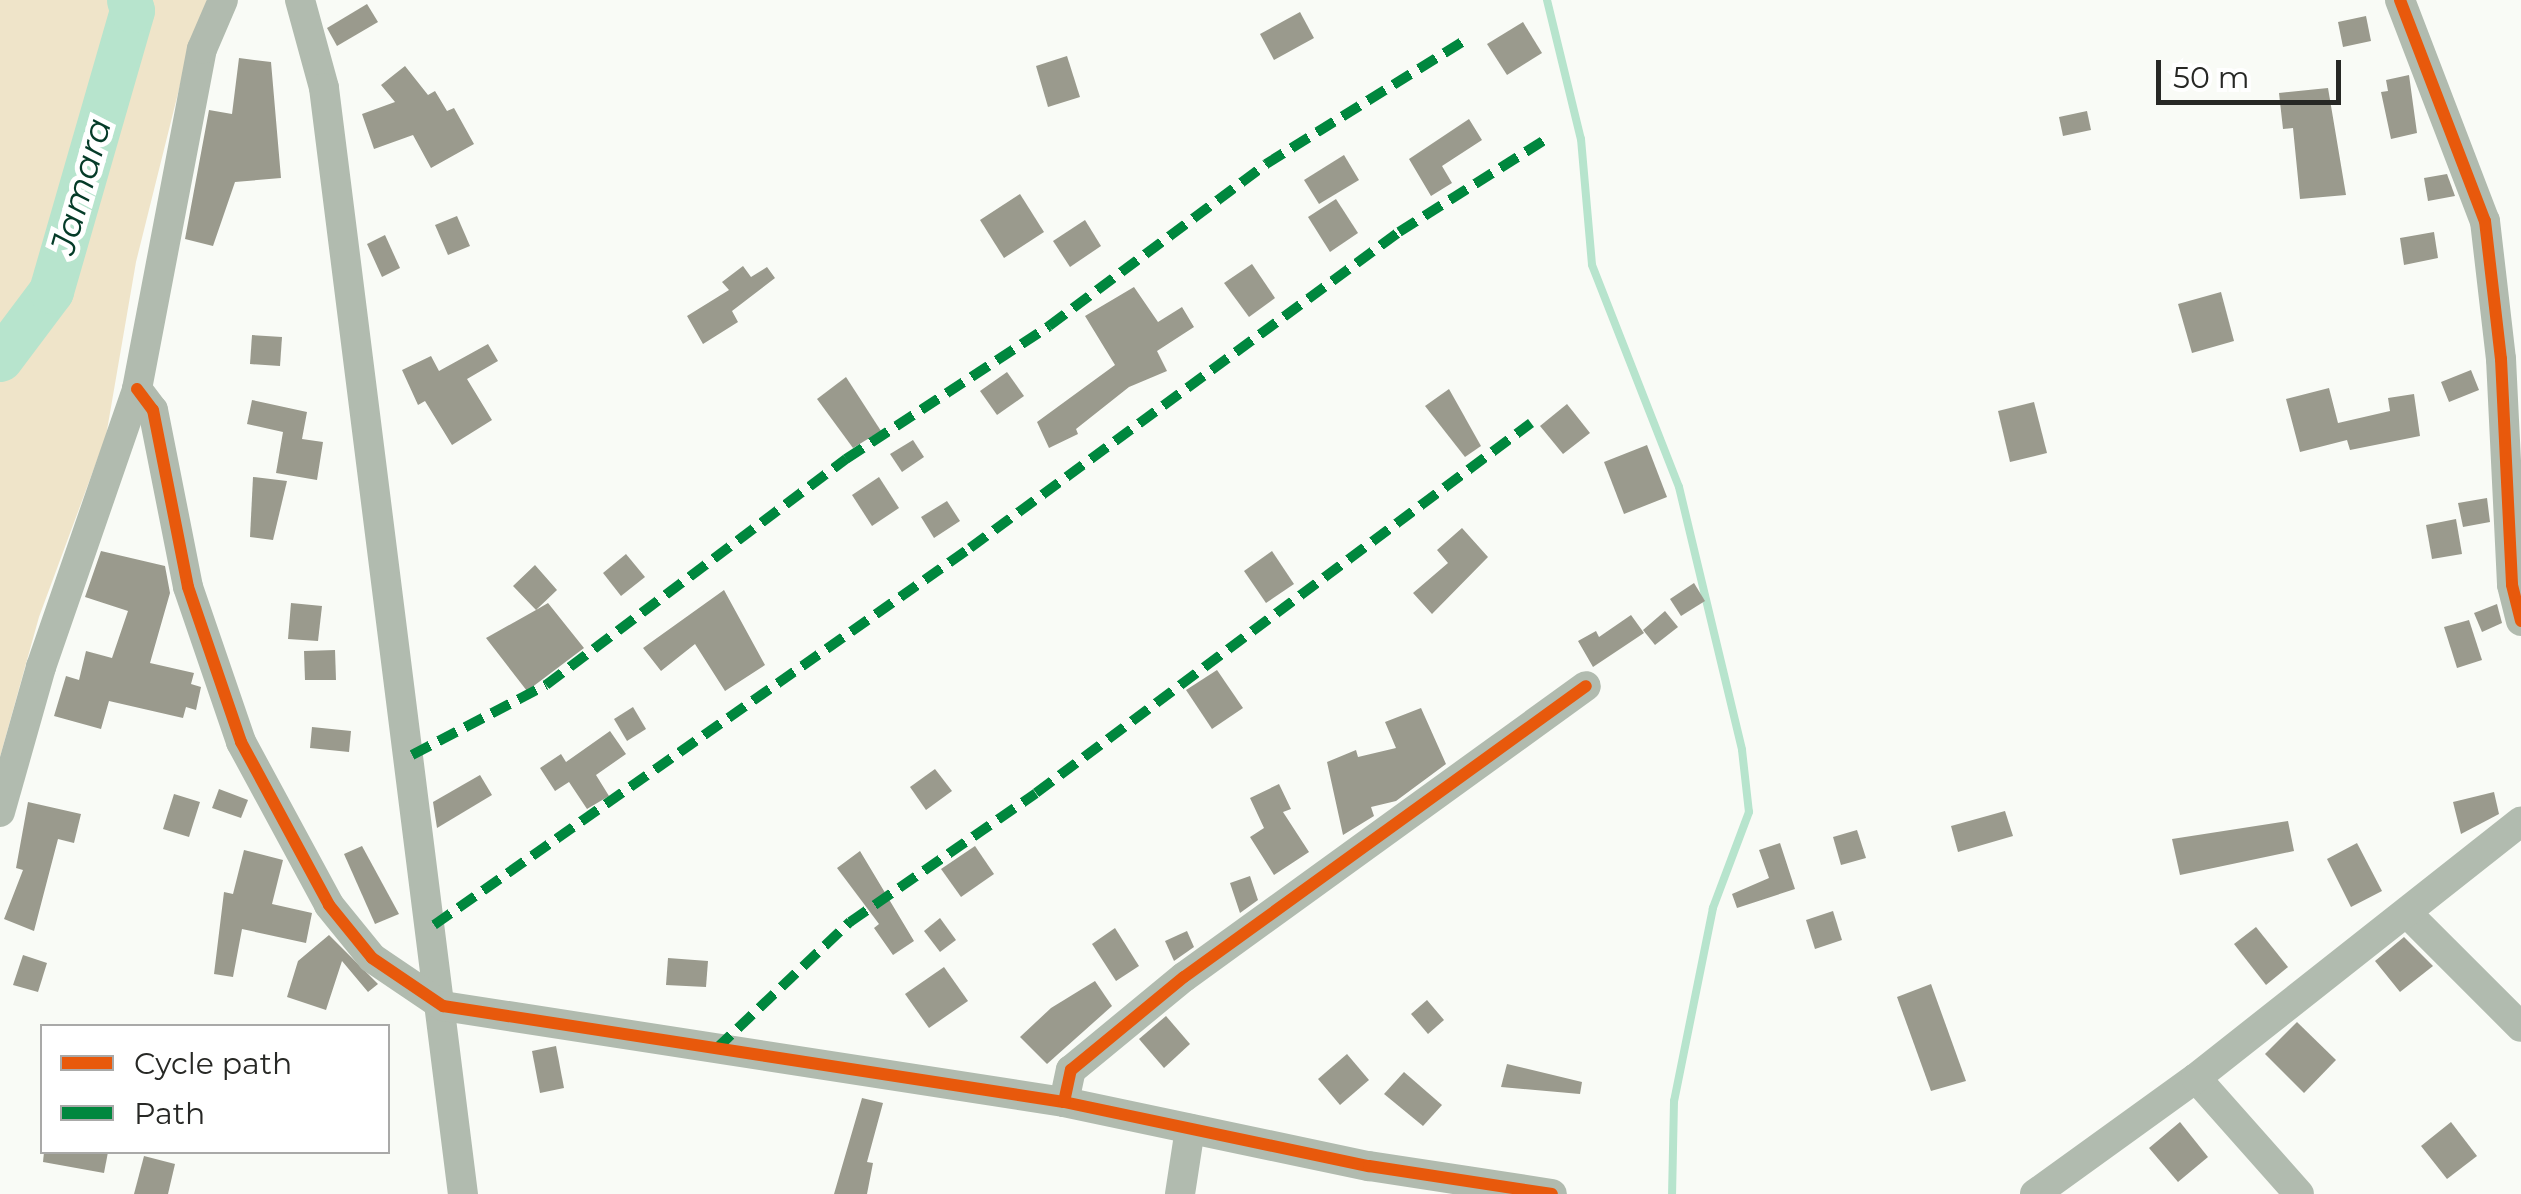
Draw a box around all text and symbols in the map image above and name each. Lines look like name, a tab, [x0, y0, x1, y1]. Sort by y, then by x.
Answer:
scale bar	[2161, 40, 2346, 102]
text: 50 m	[2173, 59, 2250, 96]
water label: Jamara	[42, 113, 120, 259]
legend	[40, 1024, 390, 1154]
text: Cycle path	[134, 1045, 292, 1082]
text: Path	[134, 1095, 205, 1132]

